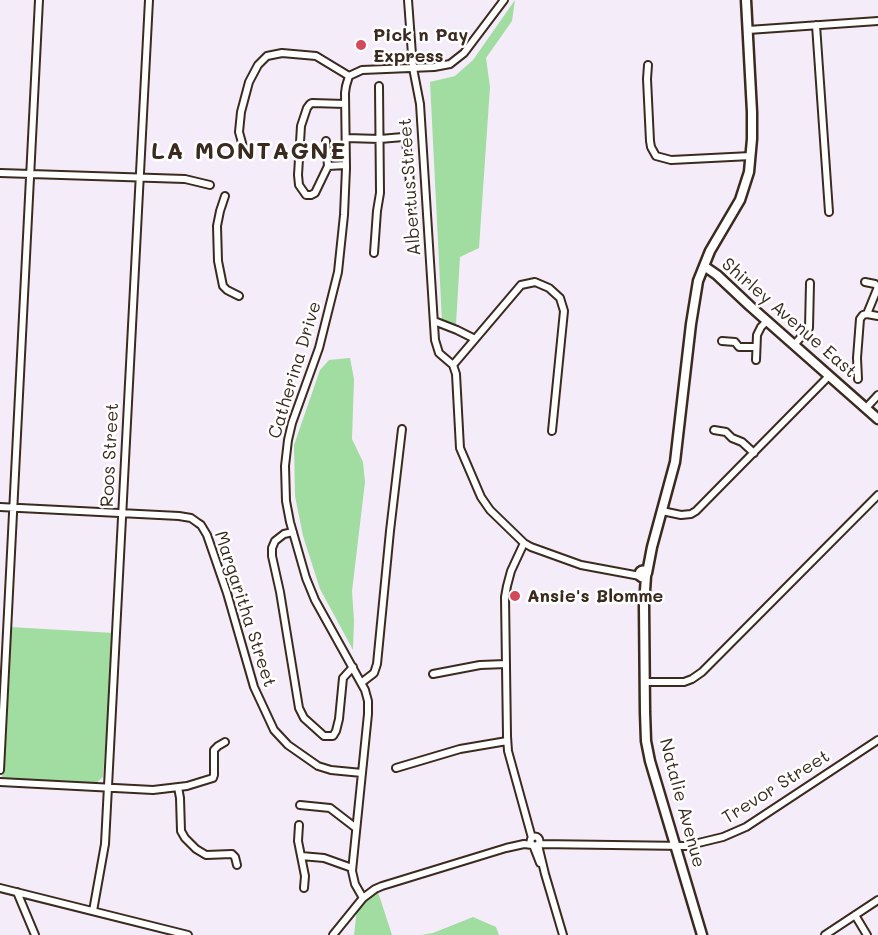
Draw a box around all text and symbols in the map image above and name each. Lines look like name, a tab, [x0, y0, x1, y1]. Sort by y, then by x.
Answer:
place label: Pick n Pay Express	[373, 24, 468, 66]
marker: Pick n Pay Express	[354, 38, 368, 52]
street label: Albertus Street	[394, 117, 426, 257]
district label: LA MONTAGNE	[151, 138, 347, 166]
street label: Shirley Avenue East	[717, 253, 861, 383]
street label: Catherina Drive	[264, 299, 326, 441]
street label: Roos Street	[96, 402, 124, 508]
street label: Margaritha Street	[210, 528, 280, 690]
place label: Ansie's Blomme	[527, 585, 663, 607]
marker: Ansie's Blomme	[508, 589, 522, 603]
street label: Natalie Avenue	[654, 736, 710, 870]
street label: Trevor Street	[718, 745, 834, 829]

